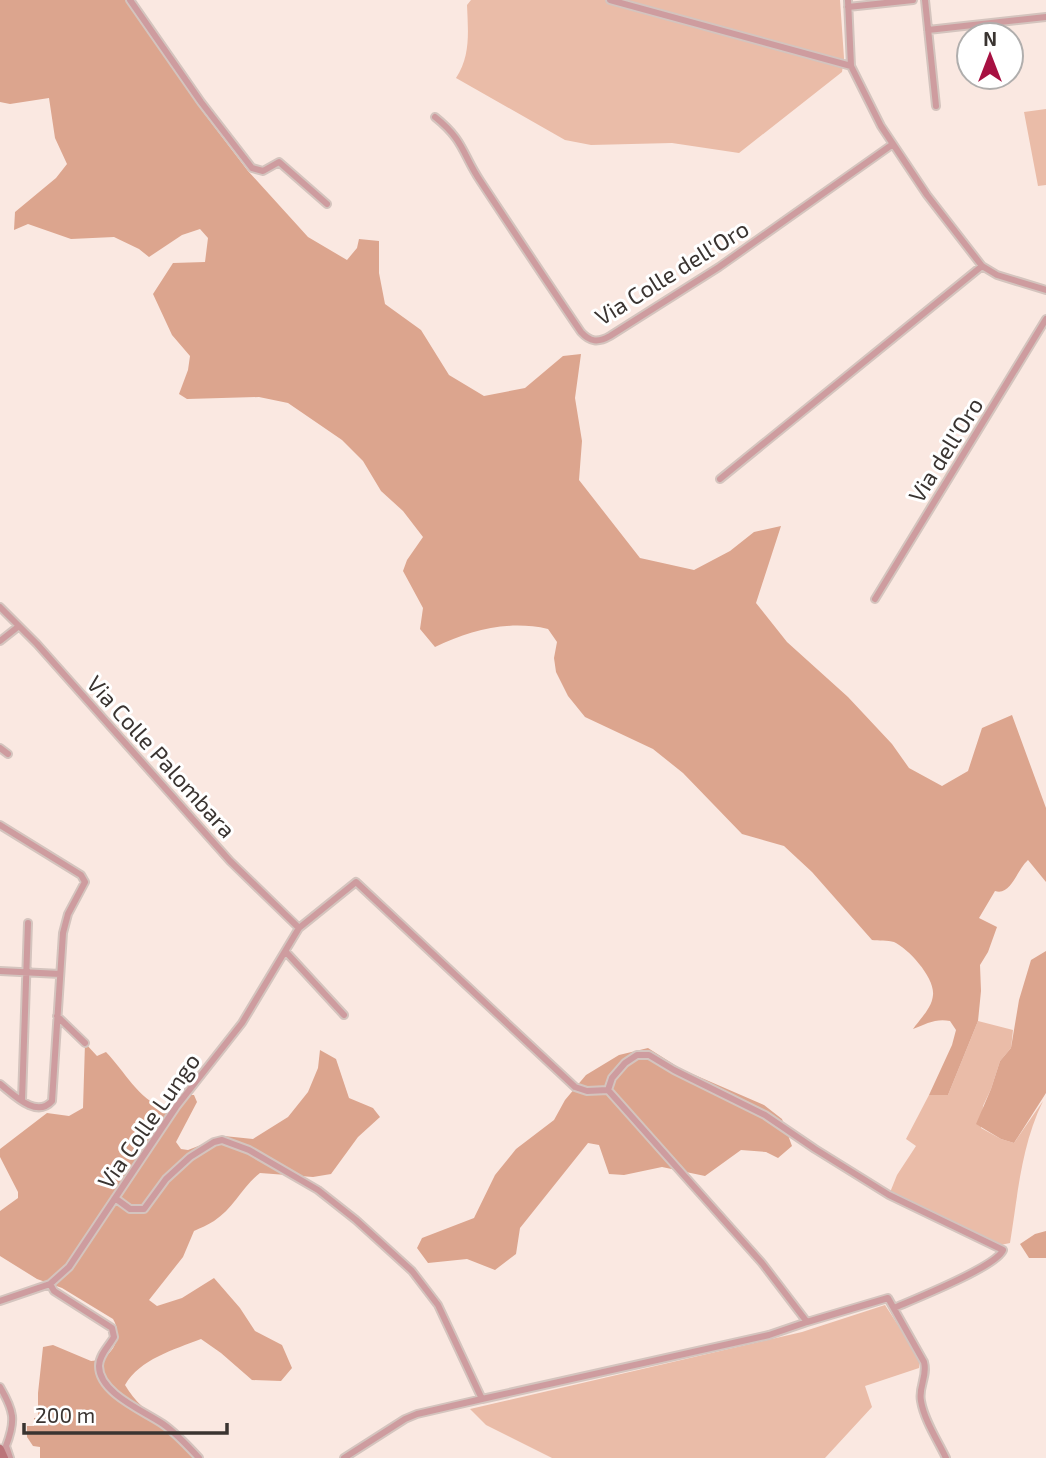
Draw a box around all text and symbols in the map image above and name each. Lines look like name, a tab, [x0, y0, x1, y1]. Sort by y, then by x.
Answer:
north arrow	[955, 21, 1025, 91]
text: N	[983, 27, 997, 50]
street label: Via Colle dell'Oro	[590, 214, 753, 331]
street label: Via dell'Oro	[902, 392, 988, 507]
street label: Via Colle Palombara	[82, 669, 242, 843]
street label: Via Colle Lungo	[91, 1047, 205, 1194]
scale bar	[24, 1392, 228, 1436]
text: 200 m	[35, 1402, 95, 1427]

